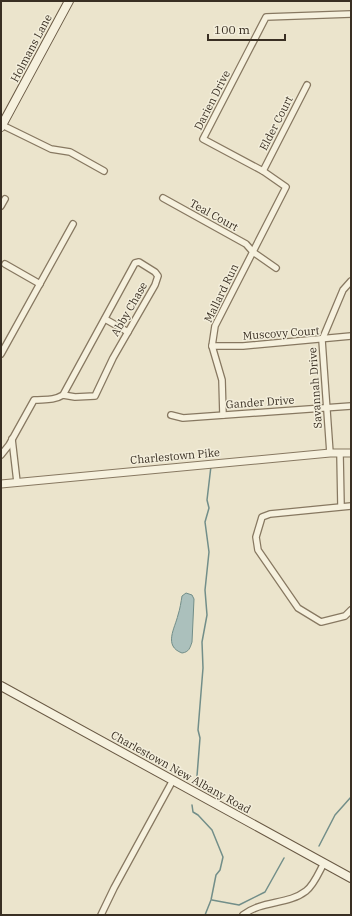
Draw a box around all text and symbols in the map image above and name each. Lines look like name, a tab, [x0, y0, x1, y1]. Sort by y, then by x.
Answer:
street label: Holmans Lane	[7, 11, 55, 84]
scale bar	[208, 16, 285, 42]
text: 100 m	[214, 22, 250, 37]
street label: Darien Drive	[191, 68, 233, 132]
street label: Elder Court	[256, 93, 296, 153]
street label: Teal Court	[187, 196, 241, 234]
street label: Mallard Run	[201, 261, 241, 325]
street label: Abby Chase	[108, 279, 150, 339]
street label: Muscovy Court	[242, 323, 320, 343]
street label: Savannah Drive	[305, 347, 325, 429]
street label: Gander Drive	[225, 393, 295, 411]
street label: Charlestown Pike	[130, 445, 221, 467]
street label: Charlestown New Albany Road	[109, 728, 254, 817]

